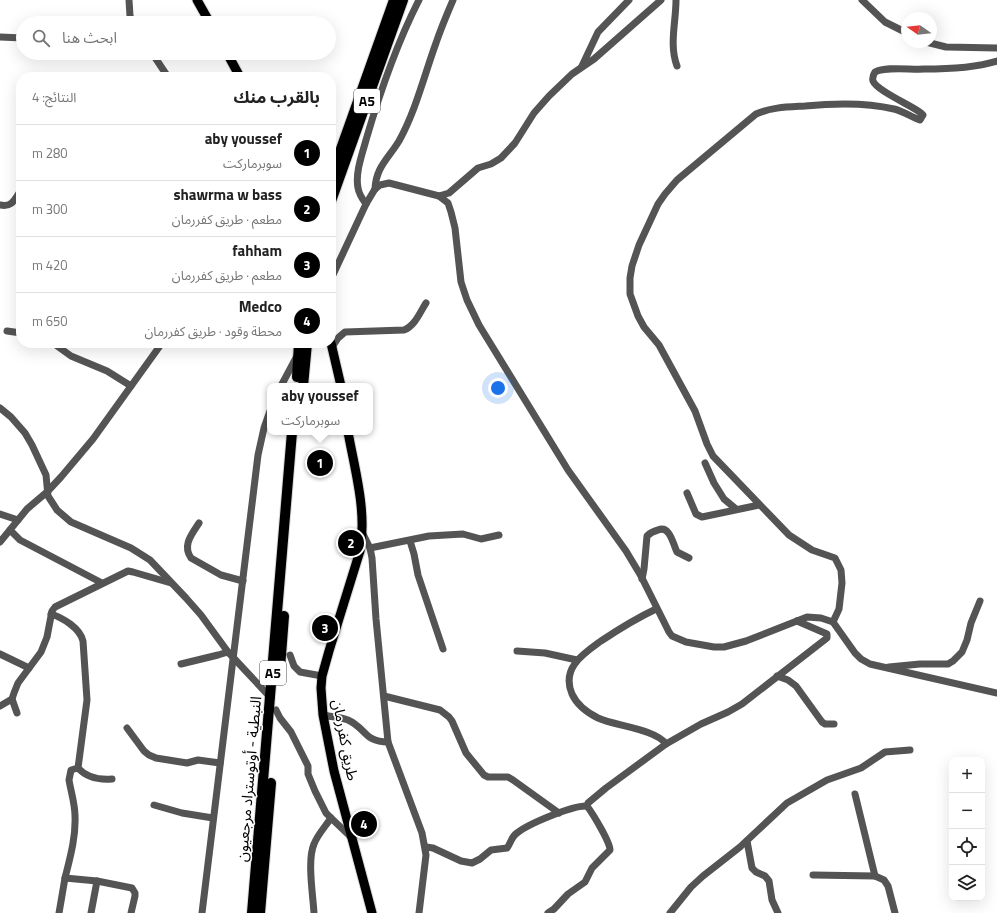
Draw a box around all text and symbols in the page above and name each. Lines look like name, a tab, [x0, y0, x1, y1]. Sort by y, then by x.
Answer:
north arrow	[901, 12, 937, 48]
search box	[16, 16, 336, 60]
text: ابحث هنا	[62, 26, 117, 49]
icon: search	[30, 27, 52, 49]
text: بالقرب منك	[233, 84, 320, 110]
text: النتائج: 4	[32, 87, 76, 107]
road number: A5	[354, 89, 380, 113]
text: aby youssef	[205, 127, 282, 150]
text: 280 m	[32, 143, 68, 163]
text: 1	[303, 143, 311, 163]
text: سوبرماركت	[223, 153, 282, 173]
text: shawrma w bass	[173, 183, 282, 206]
text: 300 m	[32, 199, 68, 219]
text: 2	[303, 199, 311, 219]
text: مطعم · طريق كفررمان	[172, 209, 282, 229]
text: fahham	[232, 239, 282, 262]
text: 420 m	[32, 255, 68, 275]
text: 3	[303, 255, 311, 275]
text: مطعم · طريق كفررمان	[172, 265, 282, 285]
text: Medco	[239, 295, 282, 318]
text: 650 m	[32, 311, 68, 331]
text: 4	[303, 311, 311, 331]
text: محطة وقود · طريق كفررمان	[144, 321, 282, 341]
your location	[488, 378, 508, 398]
popup	[267, 383, 373, 435]
text: aby youssef	[281, 384, 359, 407]
text: سوبرماركت	[281, 410, 340, 430]
pin: 1	[307, 448, 333, 478]
pin: 2	[338, 528, 364, 558]
pin: 3	[312, 613, 338, 643]
road number: A5	[260, 661, 286, 685]
street label: النبطية - أوتوستراد مرجعيون	[230, 695, 267, 863]
street label: طريق كفررمان	[326, 697, 365, 783]
map controls	[949, 757, 985, 901]
button: +	[949, 757, 985, 793]
button: −	[949, 793, 985, 829]
pin: 4	[351, 809, 377, 839]
button: locate	[949, 829, 985, 865]
button: layers	[949, 865, 985, 901]

